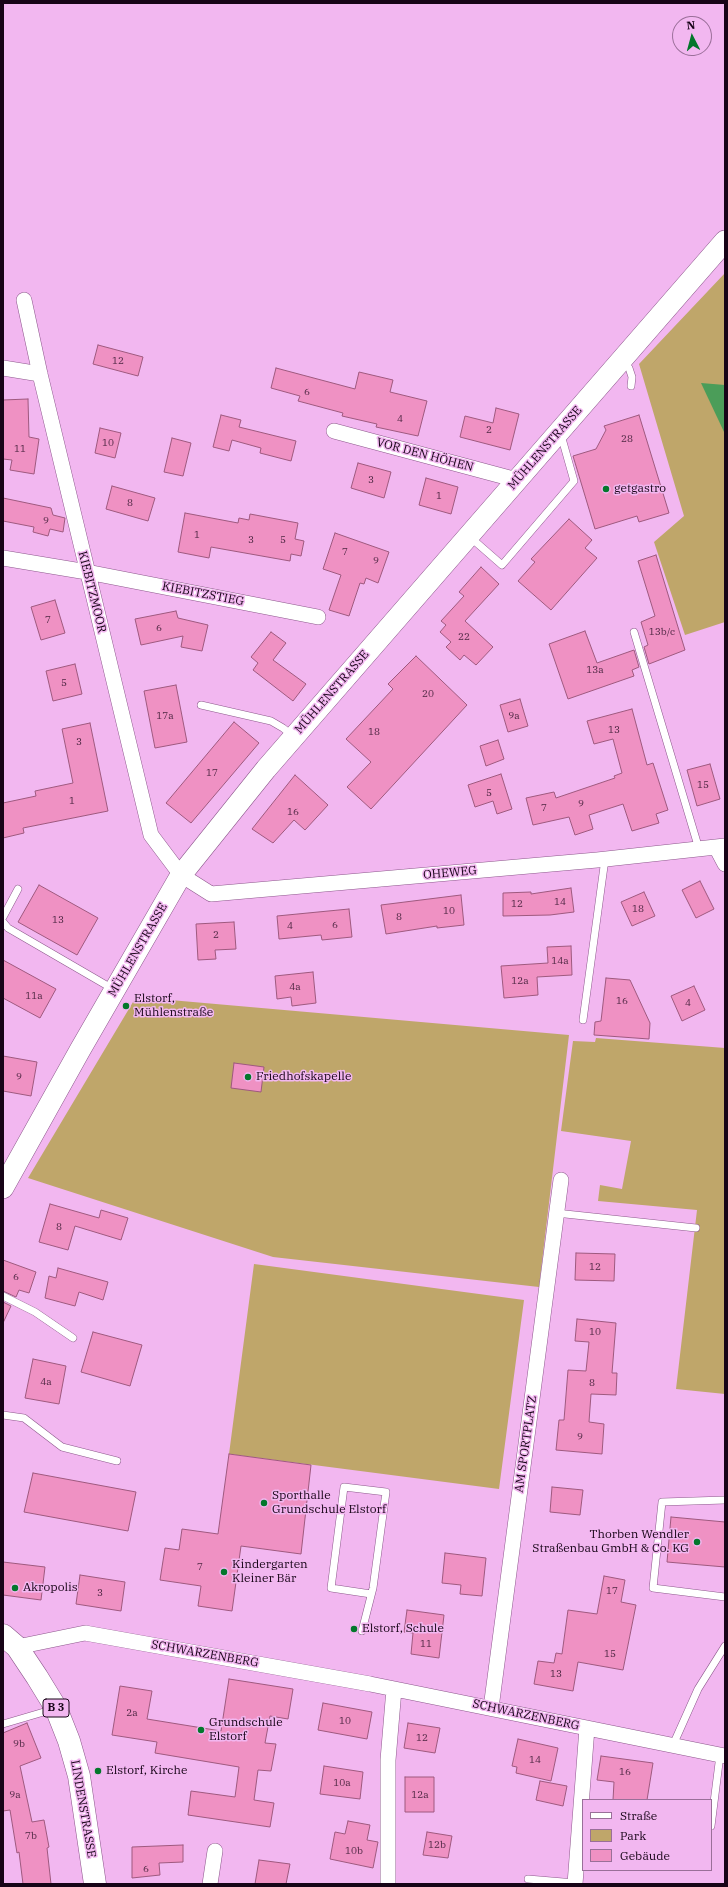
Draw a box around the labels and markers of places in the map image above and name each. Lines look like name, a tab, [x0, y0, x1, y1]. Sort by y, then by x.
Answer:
place label: getgastro	[614, 482, 666, 496]
marker: getgastro	[601, 484, 611, 494]
place label: Elstorf, Mühlenstraße	[134, 992, 213, 1020]
marker: Elstorf, Mühlenstraße	[121, 1001, 131, 1011]
place label: Friedhofskapelle	[256, 1070, 351, 1084]
marker: Friedhofskapelle	[243, 1072, 253, 1082]
place label: Sporthalle Grundschule Elstorf	[272, 1489, 386, 1517]
marker: Sporthalle Grundschule Elstorf	[259, 1498, 269, 1508]
place label: Thorben Wendler Straßenbau GmbH & Co. KG	[532, 1528, 689, 1556]
marker: Thorben Wendler Straßenbau GmbH & Co. KG	[692, 1537, 702, 1547]
place label: Kindergarten Kleiner Bär	[232, 1558, 308, 1586]
marker: Kindergarten Kleiner Bär	[219, 1567, 229, 1577]
place label: Akropolis	[23, 1581, 78, 1595]
marker: Akropolis	[10, 1583, 20, 1593]
place label: Elstorf, Schule	[362, 1622, 444, 1636]
marker: Elstorf, Schule	[349, 1624, 359, 1634]
place label: Grundschule Elstorf	[209, 1716, 283, 1744]
marker: Grundschule Elstorf	[196, 1725, 206, 1735]
place label: Elstorf, Kirche	[106, 1764, 187, 1778]
marker: Elstorf, Kirche	[93, 1766, 103, 1776]

